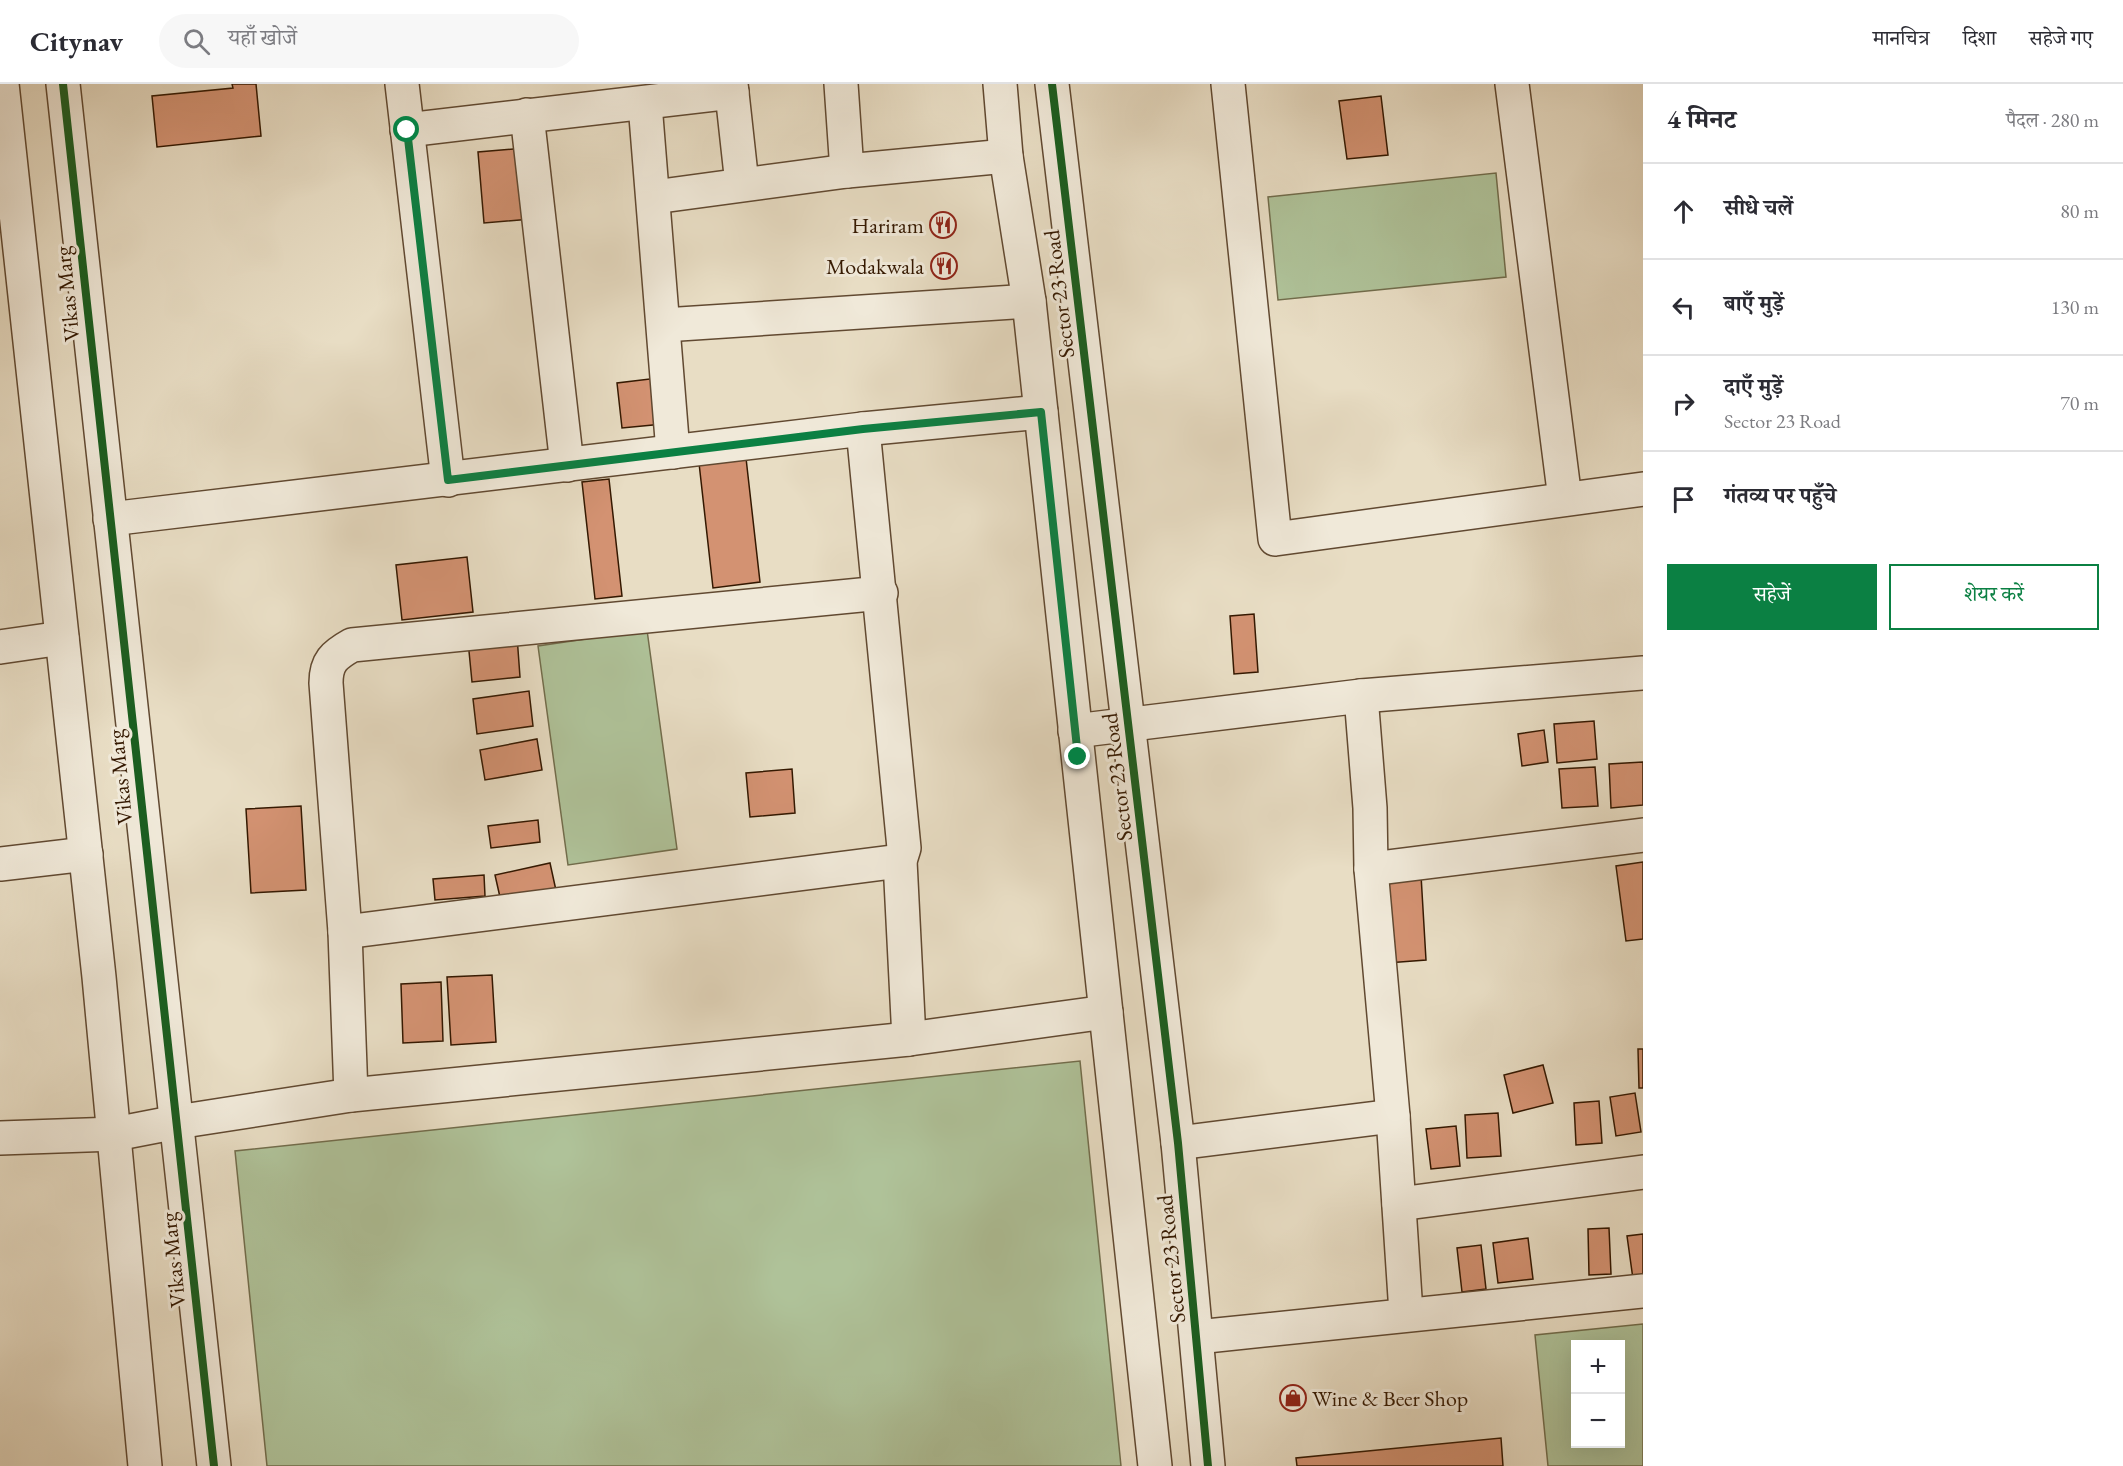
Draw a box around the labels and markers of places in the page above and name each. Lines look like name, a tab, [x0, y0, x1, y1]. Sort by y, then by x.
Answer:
restaurant icon: Hariram	[928, 210, 958, 240]
place label: Hariram	[851, 211, 924, 240]
restaurant icon: Modakwala	[929, 251, 959, 281]
place label: Modakwala	[826, 252, 924, 281]
shop icon: Wine & Beer Shop	[1278, 1383, 1308, 1413]
place label: Wine & Beer Shop	[1312, 1384, 1468, 1413]

